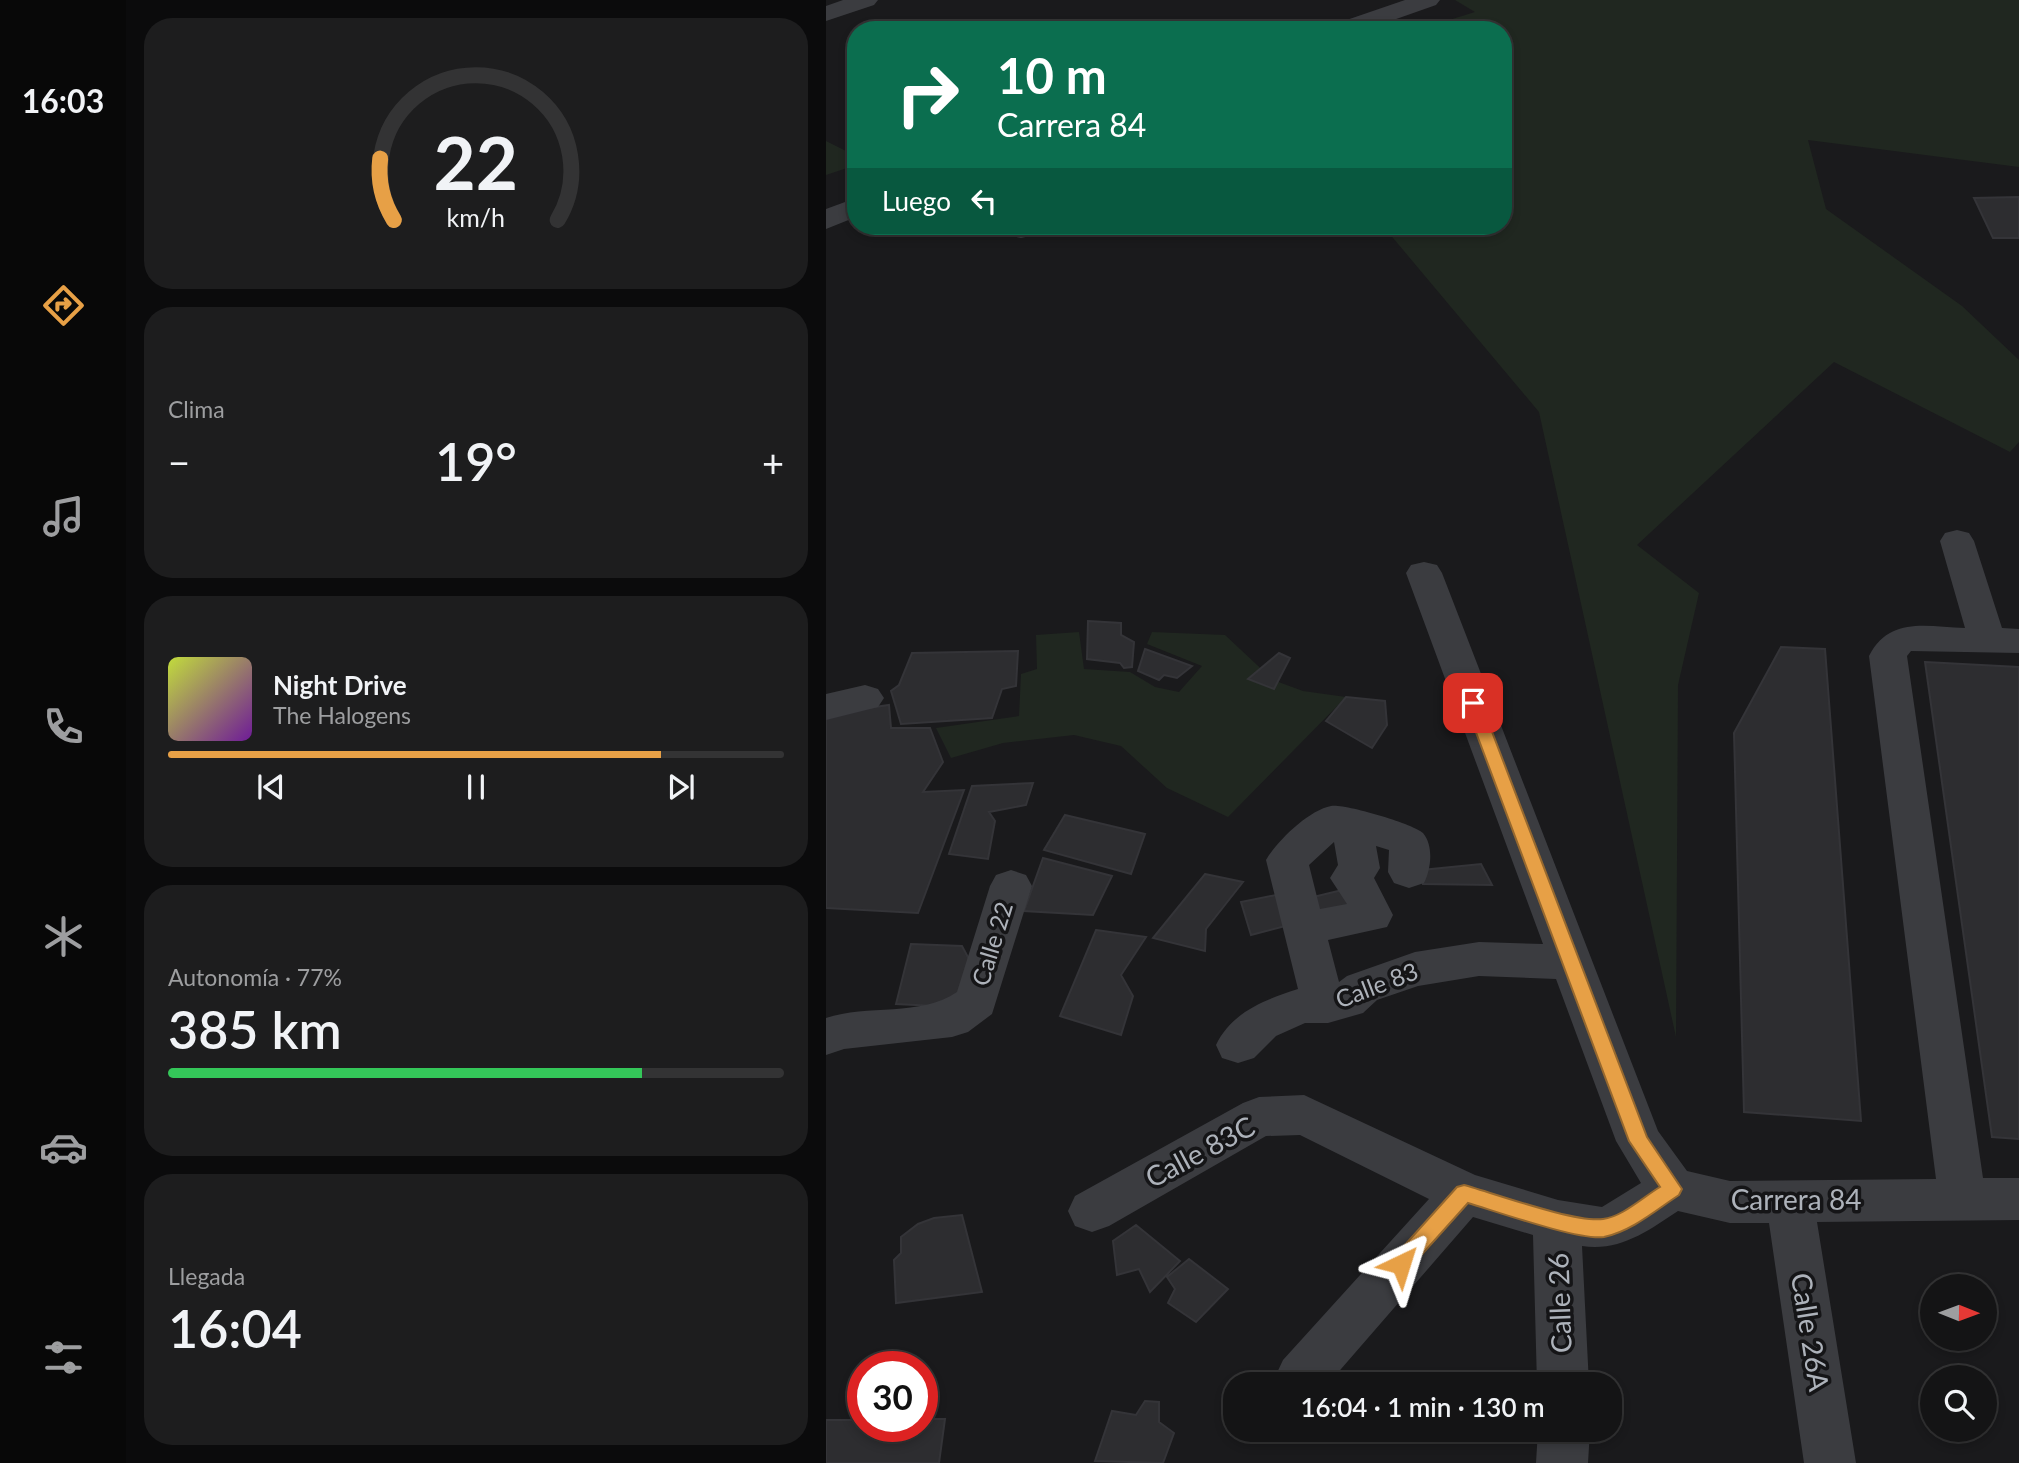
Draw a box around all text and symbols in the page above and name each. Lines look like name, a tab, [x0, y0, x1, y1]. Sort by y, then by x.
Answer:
text: 10 m	[997, 46, 1107, 104]
icon: right	[882, 49, 973, 140]
text: 16:03	[22, 81, 104, 120]
text: Carrera 84	[997, 105, 1146, 144]
text: 22	[434, 118, 518, 206]
icon: left	[965, 182, 1003, 220]
text: Luego	[882, 185, 951, 217]
text: km/h	[447, 201, 505, 231]
icon: directions	[39, 281, 88, 330]
text: Clima	[168, 395, 225, 423]
text: 19°	[435, 430, 517, 492]
text: −	[168, 439, 190, 485]
text: +	[762, 439, 784, 485]
icon: music	[39, 492, 88, 541]
text: Night Drive	[273, 669, 407, 701]
pin	[1443, 673, 1503, 733]
icon: arrive	[1454, 684, 1492, 722]
text: The Halogens	[273, 701, 411, 729]
icon: phone	[39, 702, 88, 751]
icon: previous	[252, 768, 290, 806]
icon: pause	[457, 768, 495, 806]
icon: next	[662, 768, 700, 806]
street label: Calle 22	[965, 898, 1018, 989]
icon: climate	[39, 912, 88, 961]
street label: Calle 83	[1331, 956, 1422, 1014]
text: Autonomía · 77%	[168, 963, 342, 991]
text: 385 km	[168, 998, 342, 1060]
street label: Calle 83C	[1139, 1108, 1260, 1194]
icon: car	[39, 1123, 88, 1172]
street label: Carrera 84	[1731, 1182, 1861, 1216]
position arrow	[1364, 1227, 1438, 1301]
street label: Calle 26	[1540, 1252, 1578, 1354]
text: Llegada	[168, 1262, 245, 1290]
street label: Calle 26A	[1785, 1270, 1837, 1393]
north arrow	[1920, 1274, 1997, 1351]
map controls	[1920, 1274, 1997, 1442]
text: 16:04	[168, 1297, 302, 1359]
icon: filters	[39, 1333, 88, 1382]
speed limit sign: 30	[847, 1351, 938, 1442]
button: search	[1920, 1365, 1997, 1442]
text: 16:04 · 1 min · 130 m	[1300, 1391, 1545, 1423]

